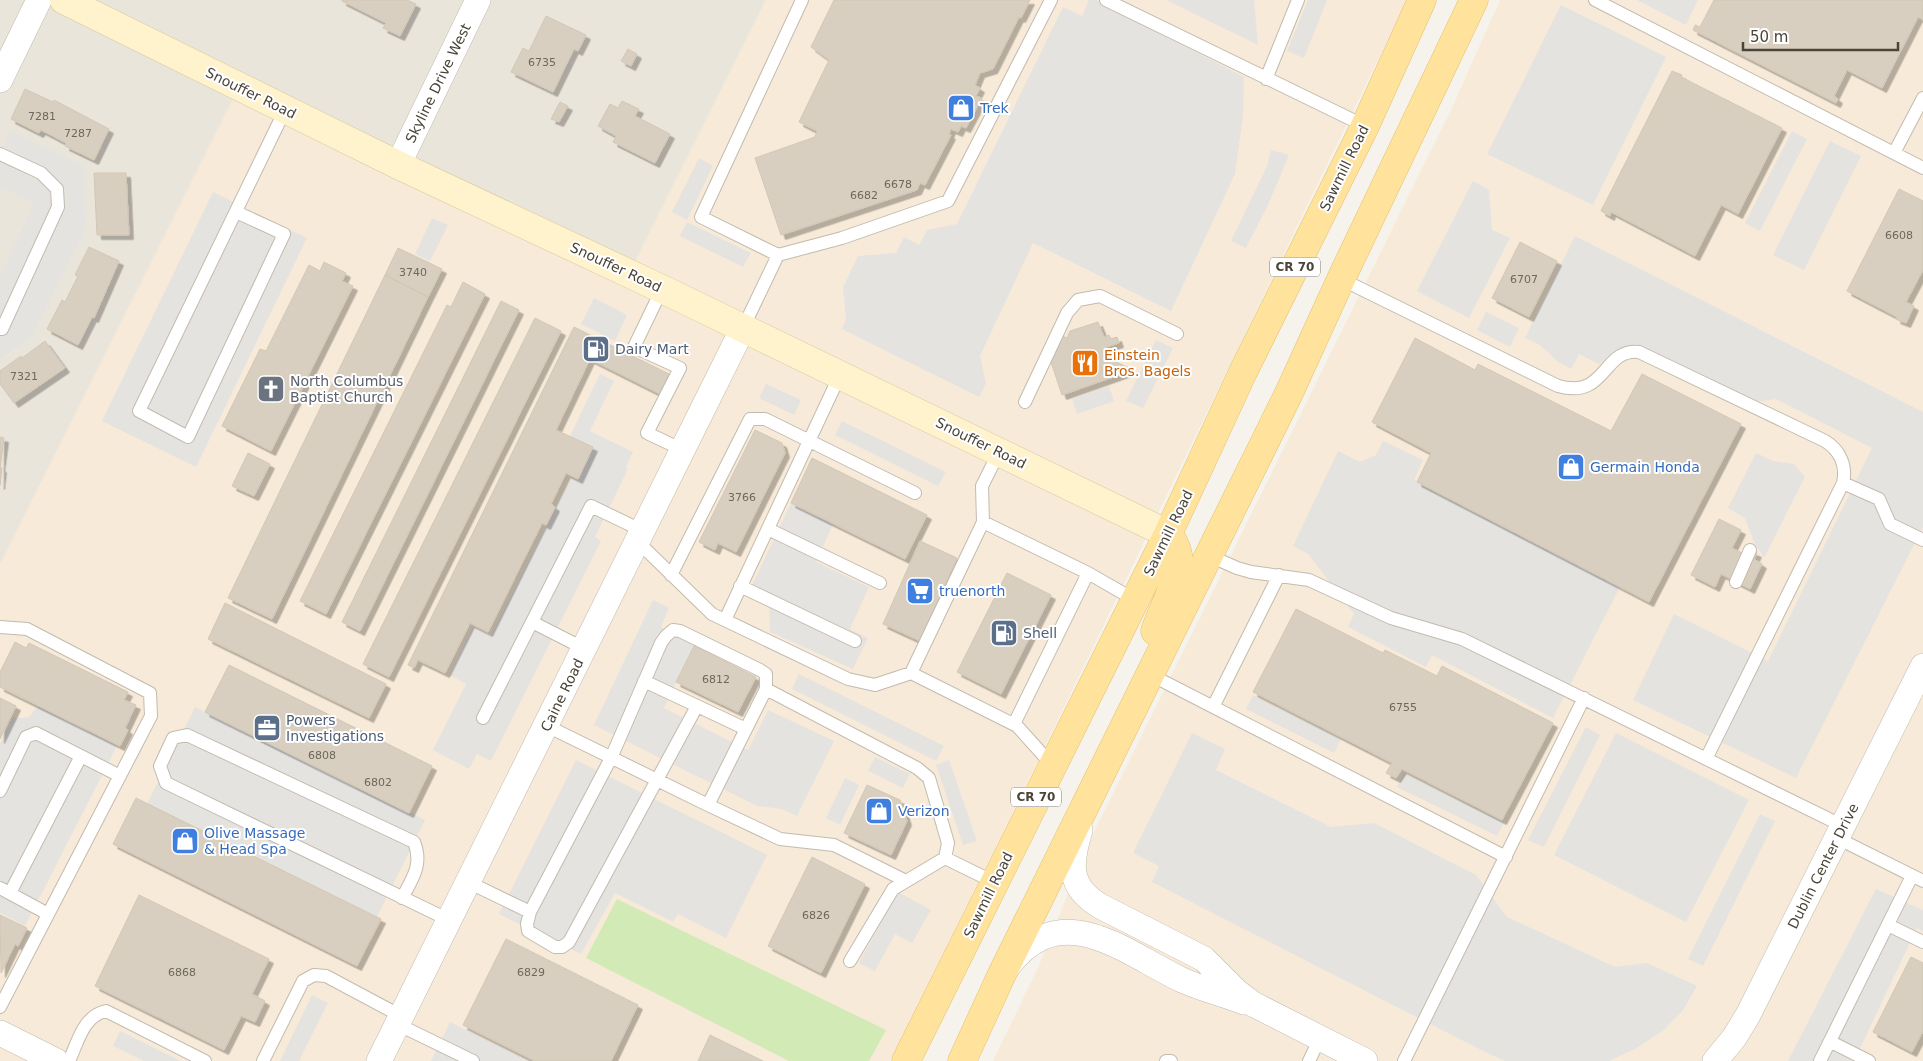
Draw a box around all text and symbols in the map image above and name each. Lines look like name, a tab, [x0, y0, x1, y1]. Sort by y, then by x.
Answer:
street label: Skyline Drive West	[402, 20, 474, 145]
scale bar	[1743, 20, 1898, 52]
text: 50 m	[1750, 28, 1788, 46]
house number: 6735	[528, 56, 556, 69]
street label: Snouffer Road	[203, 64, 299, 122]
shop icon: Trek	[946, 93, 976, 123]
place label: Trek	[979, 100, 1010, 116]
house number: 7281	[28, 110, 56, 123]
street label: Sawmill Road	[1316, 122, 1372, 214]
house number: 7287	[64, 127, 92, 140]
house number: 6678	[884, 178, 912, 191]
house number: 6682	[850, 189, 878, 202]
house number: 6608	[1885, 229, 1913, 242]
street label: Snouffer Road	[568, 239, 664, 295]
road number: CR 70	[1270, 258, 1320, 276]
house number: 3740	[399, 266, 427, 279]
house number: 6707	[1510, 273, 1538, 286]
fuel station icon: Dairy Mart	[581, 334, 611, 364]
place label: Dairy Mart	[615, 341, 689, 357]
place label: Einstein Bros. Bagels	[1104, 347, 1191, 379]
restaurant icon: Einstein Bros. Bagels	[1070, 348, 1100, 378]
house number: 7321	[10, 370, 38, 383]
place label: North Columbus Baptist Church	[290, 373, 403, 405]
church icon: North Columbus Baptist Church	[256, 374, 286, 404]
street label: Snouffer Road	[933, 414, 1029, 472]
shop icon: Germain Honda	[1556, 452, 1586, 482]
place label: Germain Honda	[1590, 459, 1700, 475]
street label: Sawmill Road	[1140, 487, 1196, 579]
house number: 3766	[728, 491, 756, 504]
supermarket icon: truenorth	[905, 576, 935, 606]
place label: truenorth	[939, 583, 1005, 599]
fuel station icon: Shell	[989, 618, 1019, 648]
place label: Shell	[1023, 625, 1057, 641]
street label: Caine Road	[537, 656, 587, 734]
house number: 6812	[702, 673, 730, 686]
house number: 6755	[1389, 701, 1417, 714]
place label: Powers Investigations	[286, 712, 384, 744]
office icon: Powers Investigations	[252, 713, 282, 743]
house number: 6808	[308, 749, 336, 762]
house number: 6802	[364, 776, 392, 789]
road number: CR 70	[1011, 788, 1061, 806]
shop icon: Verizon	[864, 796, 894, 826]
street label: Dublin Center Drive	[1784, 801, 1862, 931]
place label: Verizon	[898, 803, 950, 819]
place label: Olive Massage & Head Spa	[204, 825, 305, 857]
shop icon: Olive Massage & Head Spa	[170, 826, 200, 856]
street label: Sawmill Road	[960, 849, 1016, 941]
house number: 6826	[802, 909, 830, 922]
house number: 6868	[168, 966, 196, 979]
house number: 6829	[517, 966, 545, 979]

